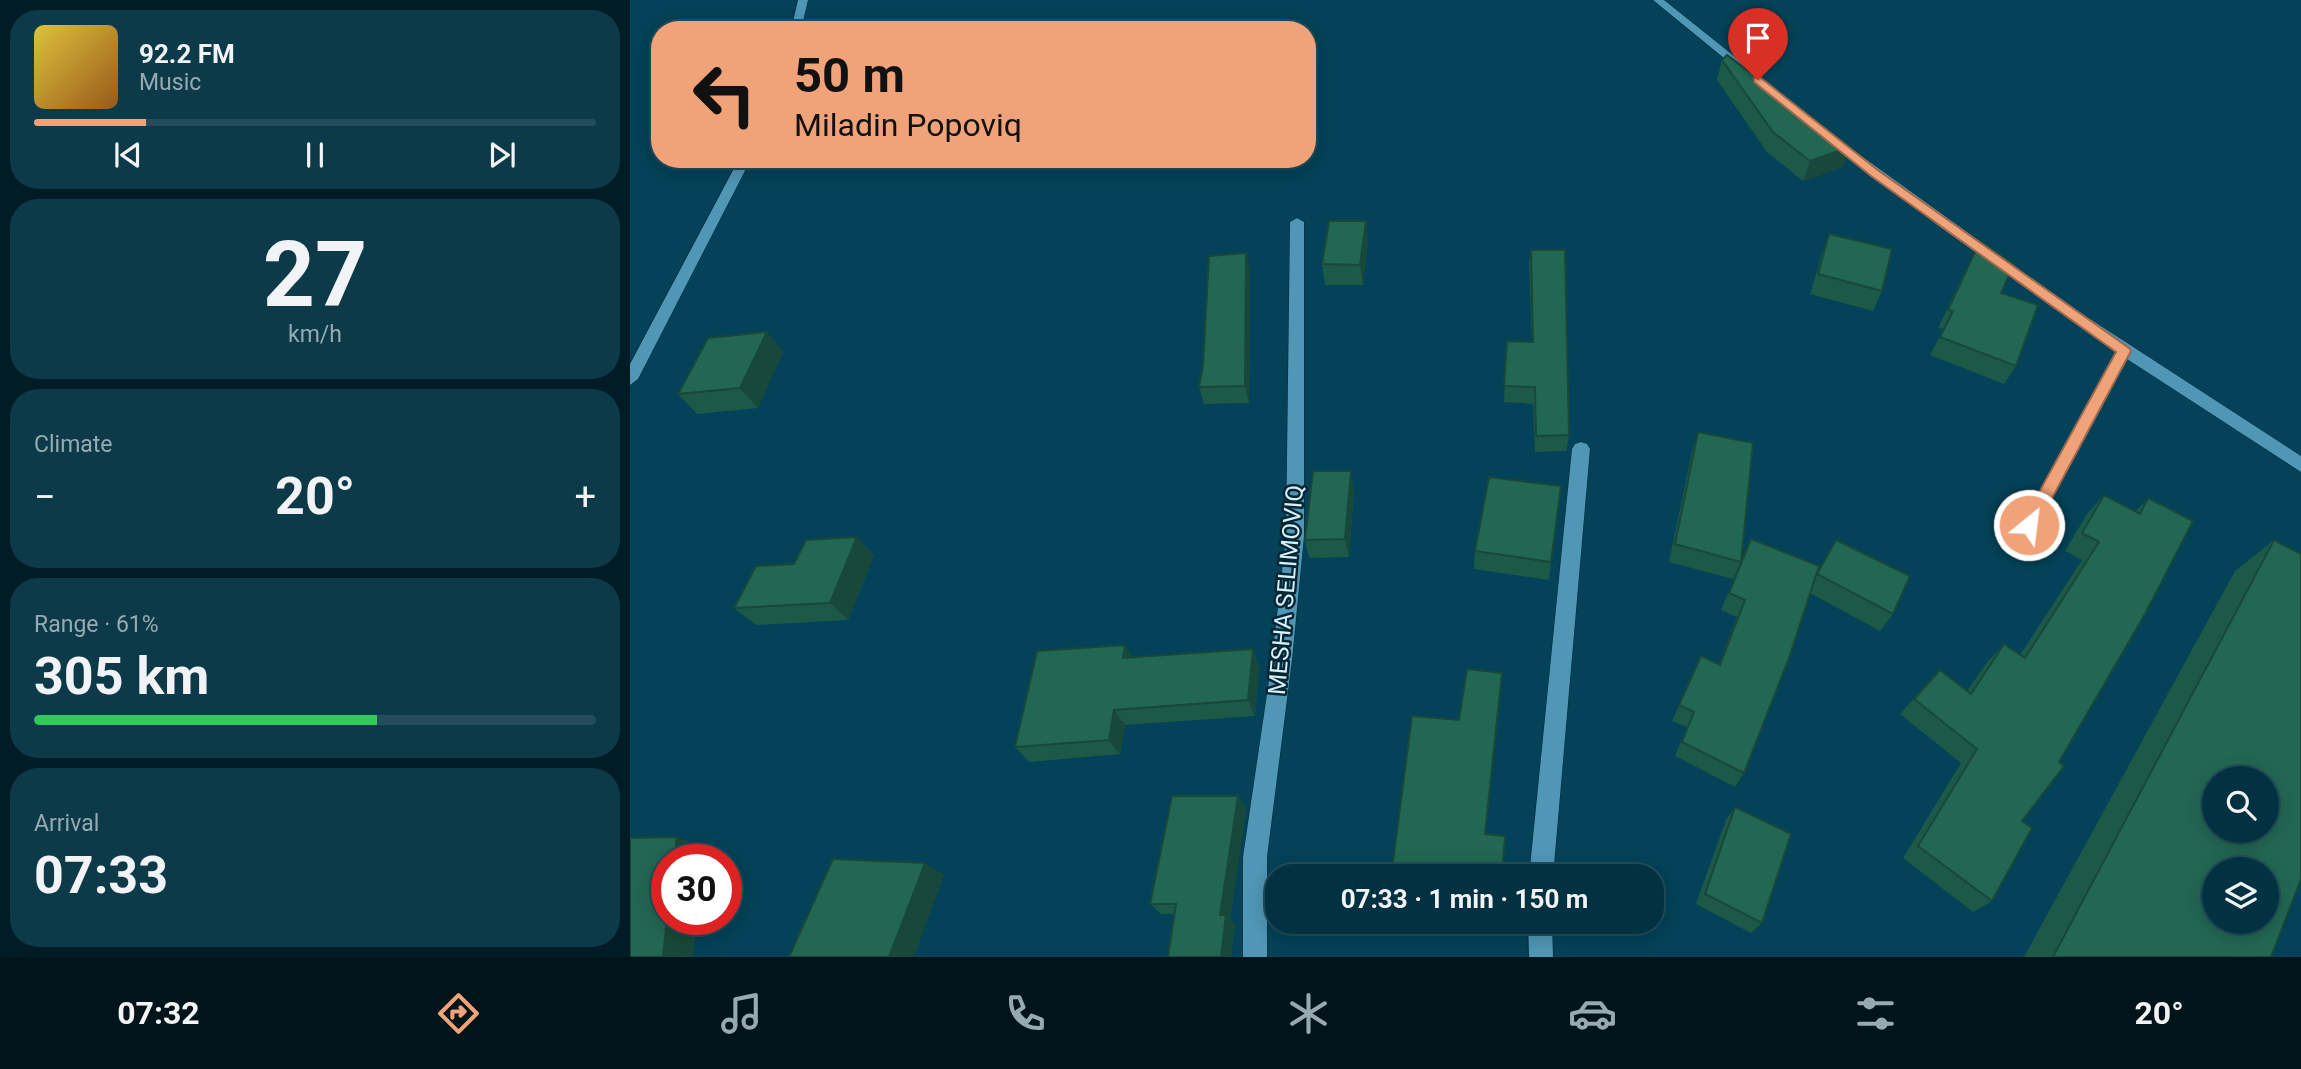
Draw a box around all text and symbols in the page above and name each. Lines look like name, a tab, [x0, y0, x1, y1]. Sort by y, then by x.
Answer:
pin	[1728, 8, 1788, 80]
icon: arrive	[1739, 19, 1777, 57]
text: 92.2 FM	[139, 39, 235, 69]
text: 50 m	[794, 47, 905, 104]
icon: left	[679, 49, 770, 140]
text: Music	[139, 69, 201, 96]
text: Miladin Popoviq	[794, 106, 1022, 144]
icon: previous	[109, 136, 147, 174]
icon: pause	[296, 136, 334, 174]
icon: next	[483, 136, 521, 174]
text: 27	[263, 222, 367, 328]
text: km/h	[288, 321, 342, 348]
text: Climate	[34, 431, 113, 458]
text: 20°	[275, 466, 355, 527]
text: −	[34, 475, 56, 519]
text: +	[574, 475, 596, 519]
street label: MESHA SELIMOVIQ	[1263, 484, 1309, 696]
position arrow	[1992, 488, 2066, 562]
text: Range · 61%	[34, 611, 159, 638]
text: 305 km	[34, 646, 209, 707]
map controls	[2202, 766, 2279, 934]
button: search	[2202, 766, 2279, 843]
text: Arrival	[34, 810, 99, 837]
speed limit sign: 30	[651, 844, 742, 935]
text: 07:33	[34, 845, 168, 906]
button: layers	[2202, 857, 2279, 934]
text: 07:33 · 1 min · 150 m	[1341, 884, 1588, 914]
icon: directions	[434, 989, 483, 1038]
icon: music	[717, 989, 766, 1038]
icon: phone	[1001, 989, 1050, 1038]
icon: climate	[1284, 989, 1333, 1038]
icon: car	[1568, 989, 1617, 1038]
icon: filters	[1851, 989, 1900, 1038]
text: 07:32	[117, 994, 200, 1032]
text: 20°	[2135, 994, 2184, 1032]

